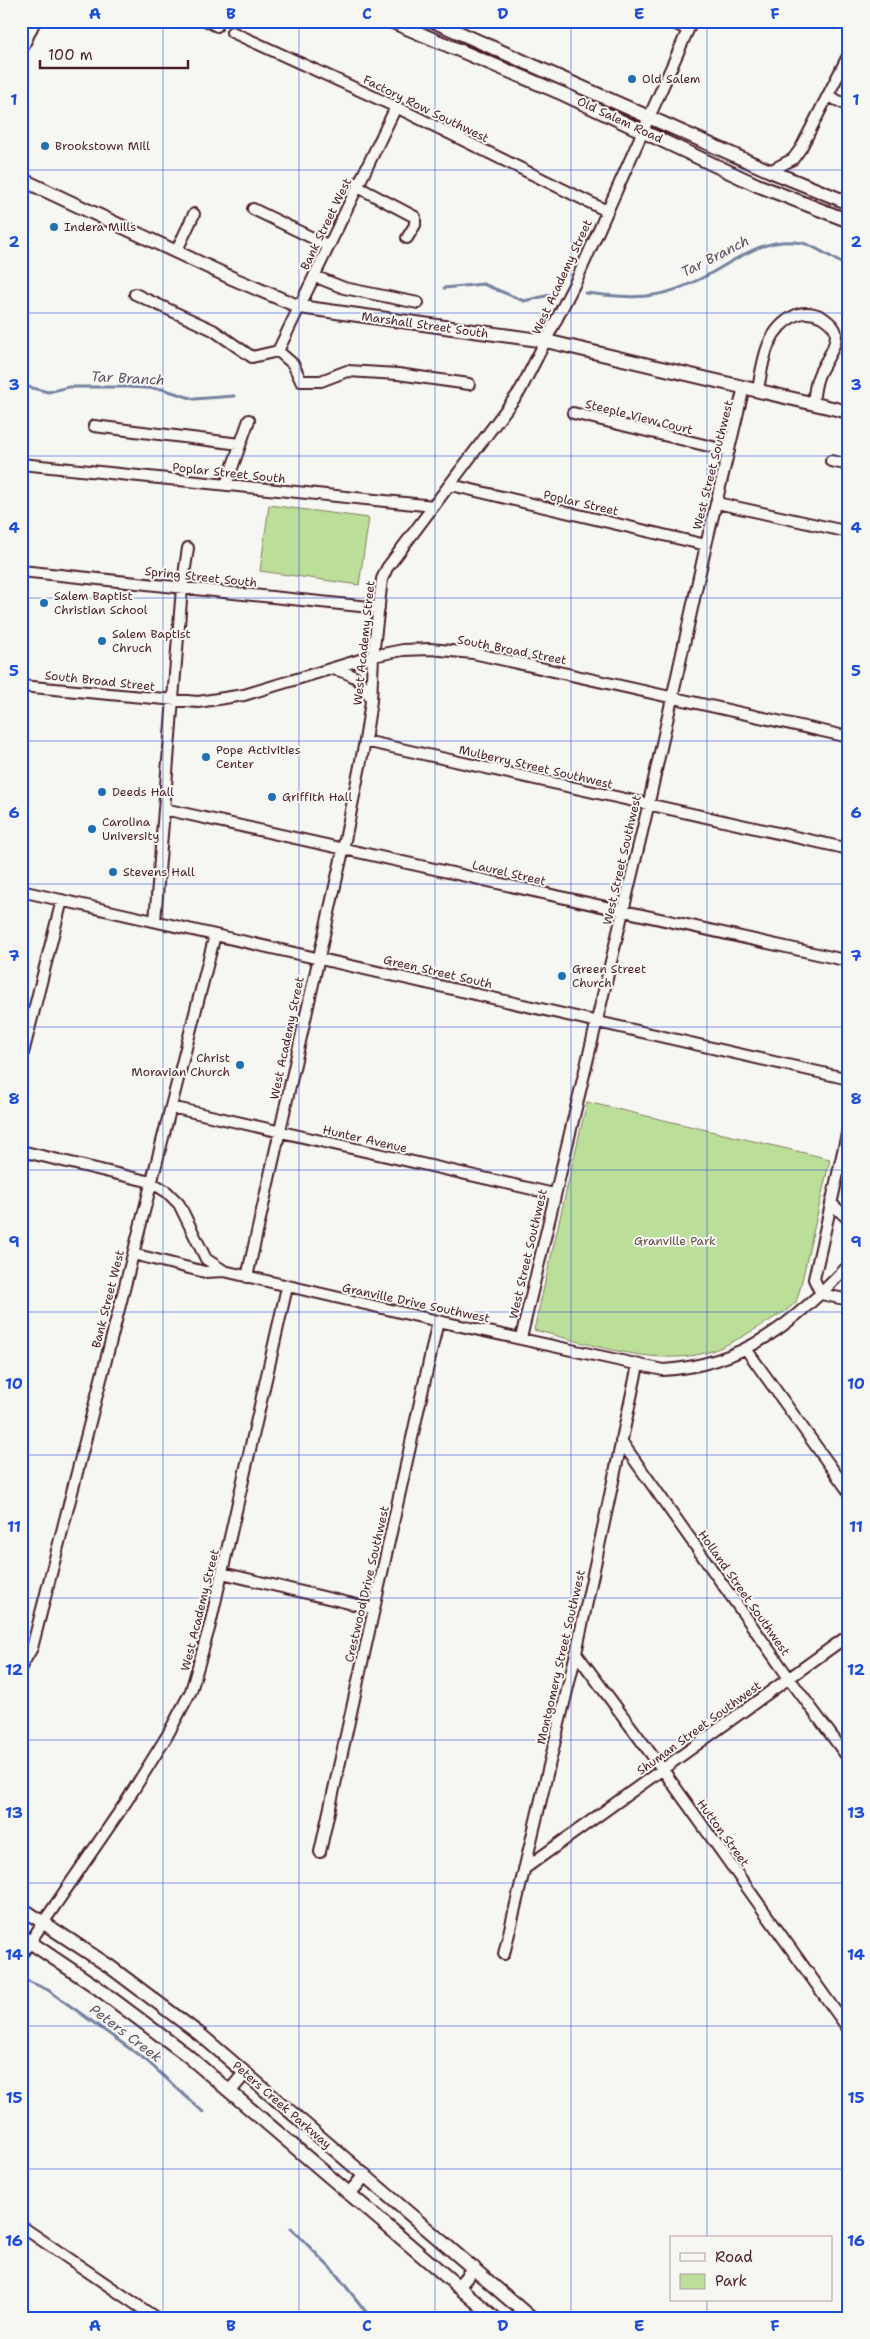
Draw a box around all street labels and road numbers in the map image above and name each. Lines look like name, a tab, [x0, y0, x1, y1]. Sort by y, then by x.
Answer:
street label: Factory Row Southwest	[360, 72, 492, 146]
street label: Old Salem Road	[575, 93, 666, 147]
street label: Bank Street West	[297, 175, 355, 273]
street label: West Academy Street	[528, 217, 596, 337]
street label: Marshall Street South	[360, 308, 490, 342]
street label: Steeple View Court	[584, 396, 694, 438]
street label: West Street Southwest	[689, 399, 737, 531]
street label: Poplar Street South	[172, 459, 286, 487]
street label: Poplar Street	[542, 487, 620, 519]
street label: Spring Street South	[144, 563, 258, 591]
street label: West Academy Street	[349, 580, 379, 706]
street label: South Broad Street	[456, 632, 568, 668]
street label: South Broad Street	[44, 667, 156, 695]
street label: Mulberry Street Southwest	[457, 741, 615, 793]
street label: West Street Southwest	[599, 793, 645, 927]
street label: Laurel Street	[471, 857, 547, 889]
street label: Green Street South	[382, 952, 494, 992]
street label: West Academy Street	[266, 975, 308, 1101]
street label: Hunter Avenue	[321, 1121, 409, 1157]
street label: West Street Southwest	[505, 1187, 551, 1321]
street label: Bank Street West	[88, 1248, 128, 1350]
street label: Granville Drive Southwest	[341, 1280, 491, 1326]
street label: Crestwood Drive Southwest	[341, 1504, 393, 1664]
street label: Holland Street Southwest	[695, 1527, 793, 1659]
street label: West Academy Street	[177, 1547, 223, 1673]
street label: Montgomery Street Southwest	[533, 1568, 589, 1746]
street label: Shuman Street Southwest	[634, 1677, 764, 1779]
street label: Hutton Street	[693, 1796, 753, 1870]
street label: Peters Creek Parkway	[229, 2058, 335, 2152]

